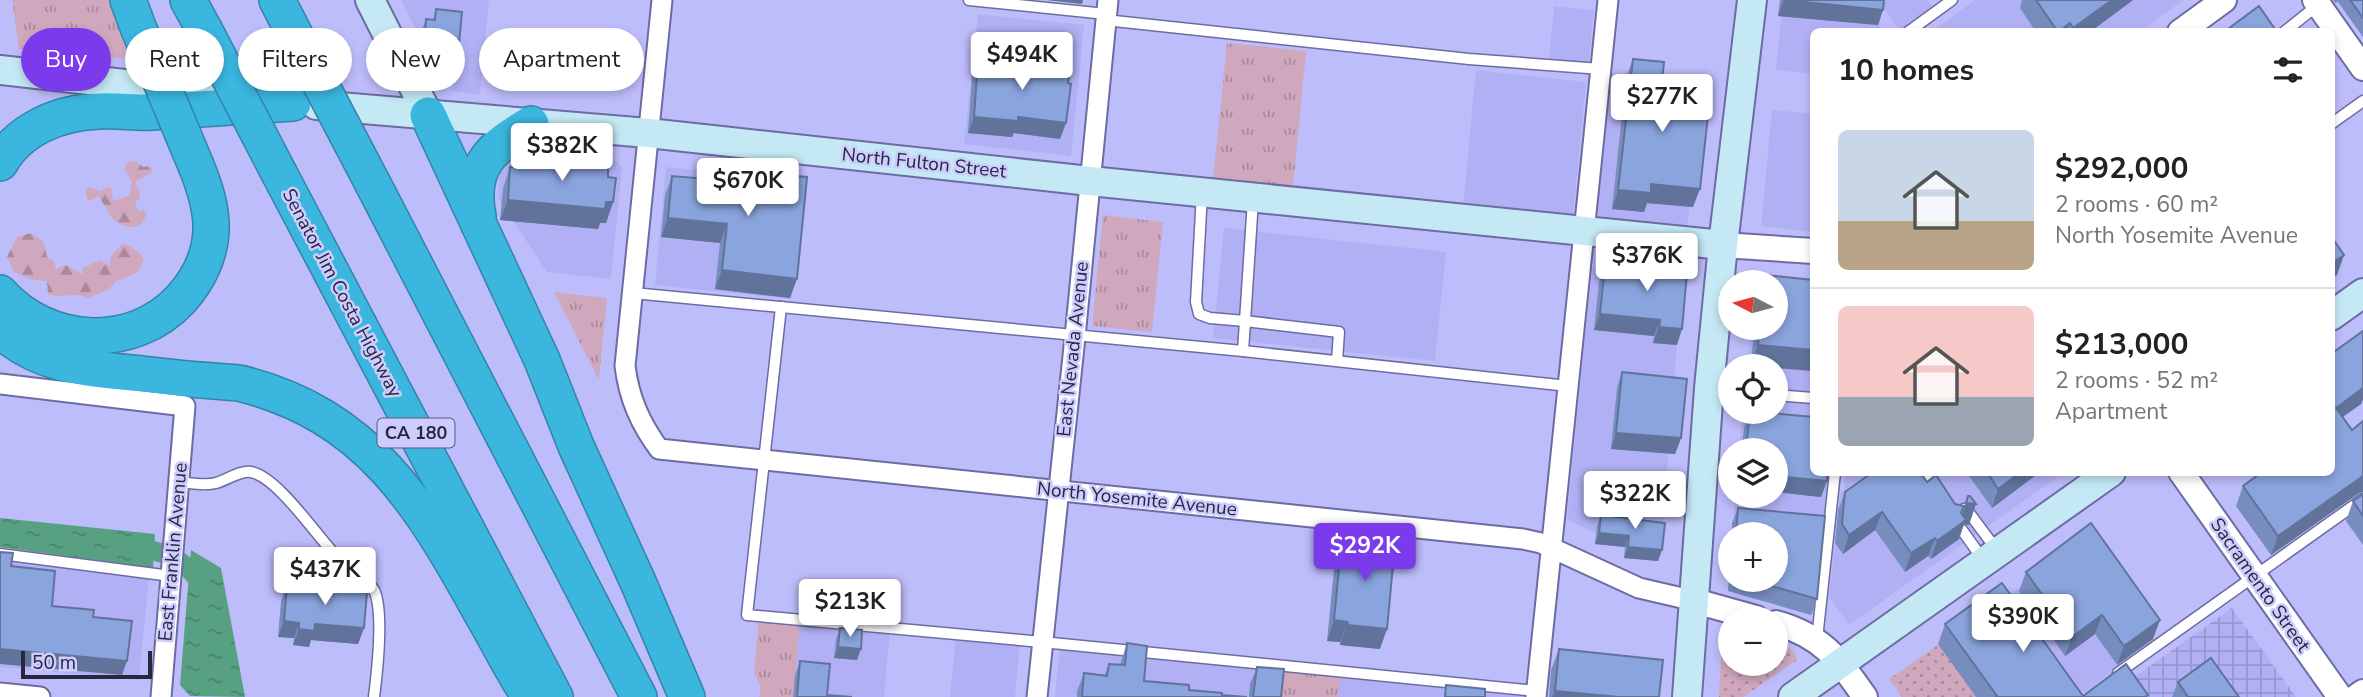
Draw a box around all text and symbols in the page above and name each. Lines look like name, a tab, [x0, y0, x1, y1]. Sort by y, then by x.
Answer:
chip: Buy	[21, 28, 111, 91]
chip: Rent	[125, 28, 224, 91]
chip: Filters	[238, 28, 352, 91]
chip: New	[366, 28, 465, 91]
chip: Apartment	[479, 28, 644, 91]
pin: $494K	[973, 32, 1071, 92]
text: $494K	[987, 39, 1057, 70]
text: 10 homes	[1838, 50, 1974, 91]
icon: filters	[2269, 51, 2307, 89]
pin: $277K	[1613, 74, 1711, 134]
text: $277K	[1627, 81, 1697, 112]
pin: $382K	[513, 124, 611, 183]
text: $382K	[527, 130, 597, 161]
street label: North Fulton Street	[840, 141, 1008, 185]
text: $292,000	[2055, 148, 2188, 189]
pin: $670K	[699, 158, 797, 218]
icon: home	[1894, 158, 1978, 242]
text: $670K	[713, 165, 783, 196]
street label: Senator Jim Costa Highway	[276, 184, 408, 402]
text: 2 rooms · 60 m²	[2055, 189, 2218, 220]
text: North Yosemite Avenue	[2055, 220, 2298, 251]
pin: $376K	[1598, 233, 1696, 293]
text: $376K	[1612, 240, 1682, 271]
street label: East Nevada Avenue	[1051, 260, 1095, 438]
north arrow	[1718, 270, 1788, 340]
map controls	[1718, 270, 1788, 676]
text: $213,000	[2055, 324, 2188, 365]
icon: home	[1894, 334, 1978, 418]
button: locate	[1718, 354, 1788, 424]
text: 2 rooms · 52 m²	[2055, 365, 2218, 396]
text: Apartment	[2055, 396, 2167, 427]
road number: CA 180	[378, 418, 454, 447]
button: layers	[1718, 438, 1788, 508]
street label: East Franklin Avenue	[152, 462, 194, 642]
pin: $322K	[1586, 472, 1684, 531]
street label: North Yosemite Avenue	[1036, 476, 1238, 522]
text: $322K	[1600, 478, 1670, 509]
street label: Sacramento Street	[2204, 513, 2316, 658]
button: +	[1718, 522, 1788, 592]
pin: $292K	[1316, 524, 1414, 583]
text: $292K	[1330, 530, 1400, 561]
pin: $437K	[276, 548, 374, 607]
text: $437K	[290, 554, 360, 585]
pin: $213K	[801, 580, 899, 639]
text: $213K	[815, 586, 885, 617]
pin: $390K	[1974, 594, 2072, 654]
text: $390K	[1988, 601, 2058, 632]
button: −	[1718, 606, 1788, 676]
scale bar	[21, 648, 152, 680]
text: 50 m	[32, 650, 76, 676]

